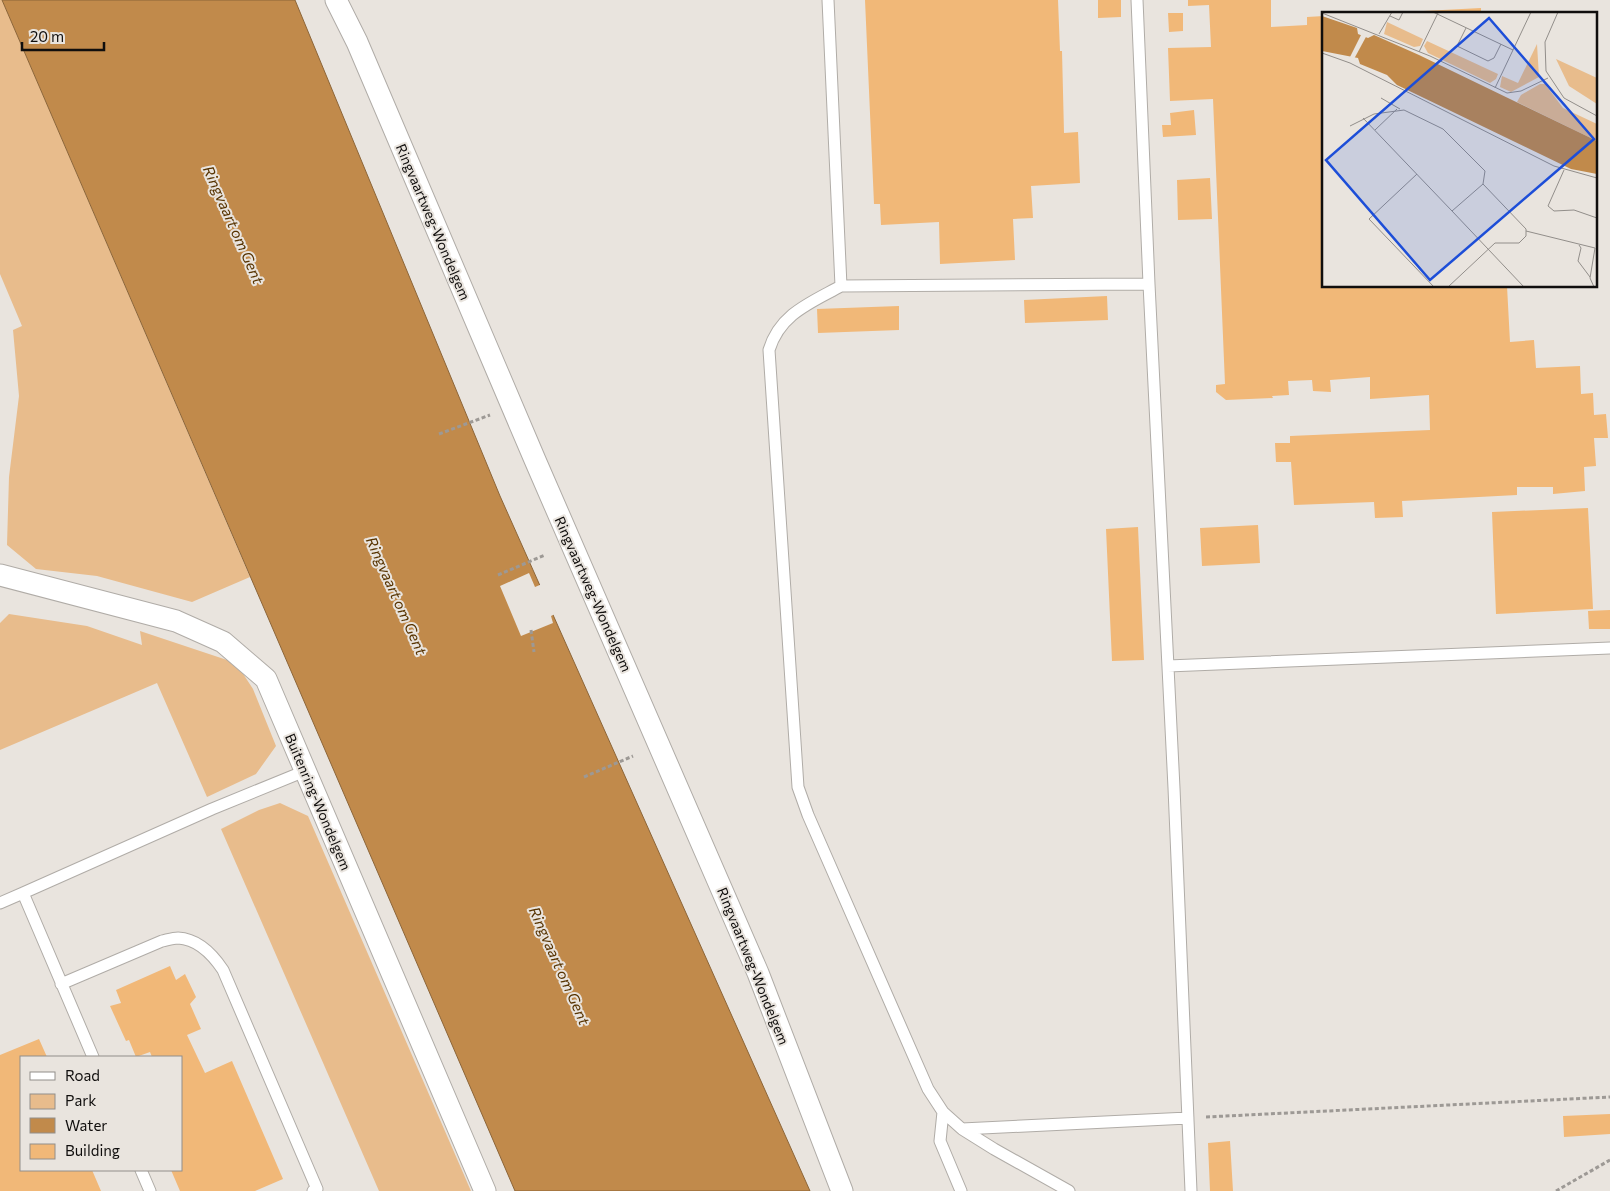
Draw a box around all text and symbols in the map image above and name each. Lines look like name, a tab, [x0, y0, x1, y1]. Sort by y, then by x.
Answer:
inset map	[1322, 12, 1598, 288]
scale bar	[22, 20, 105, 52]
text: 20 m	[30, 27, 64, 45]
street label: Ringvaartweg-Wondelgem	[393, 141, 474, 303]
water label: Ringvaart om Gent	[200, 163, 268, 287]
street label: Ringvaartweg-Wondelgem	[551, 514, 635, 674]
water label: Ringvaart om Gent	[363, 534, 431, 658]
street label: Buitenring-Wondelgem	[282, 731, 355, 873]
street label: Ringvaartweg-Wondelgem	[714, 885, 793, 1047]
water label: Ringvaart om Gent	[526, 904, 594, 1028]
legend	[20, 1056, 182, 1171]
text: Road	[65, 1066, 100, 1084]
text: Park	[65, 1091, 96, 1109]
text: Water	[65, 1116, 107, 1134]
text: Building	[65, 1141, 120, 1159]

